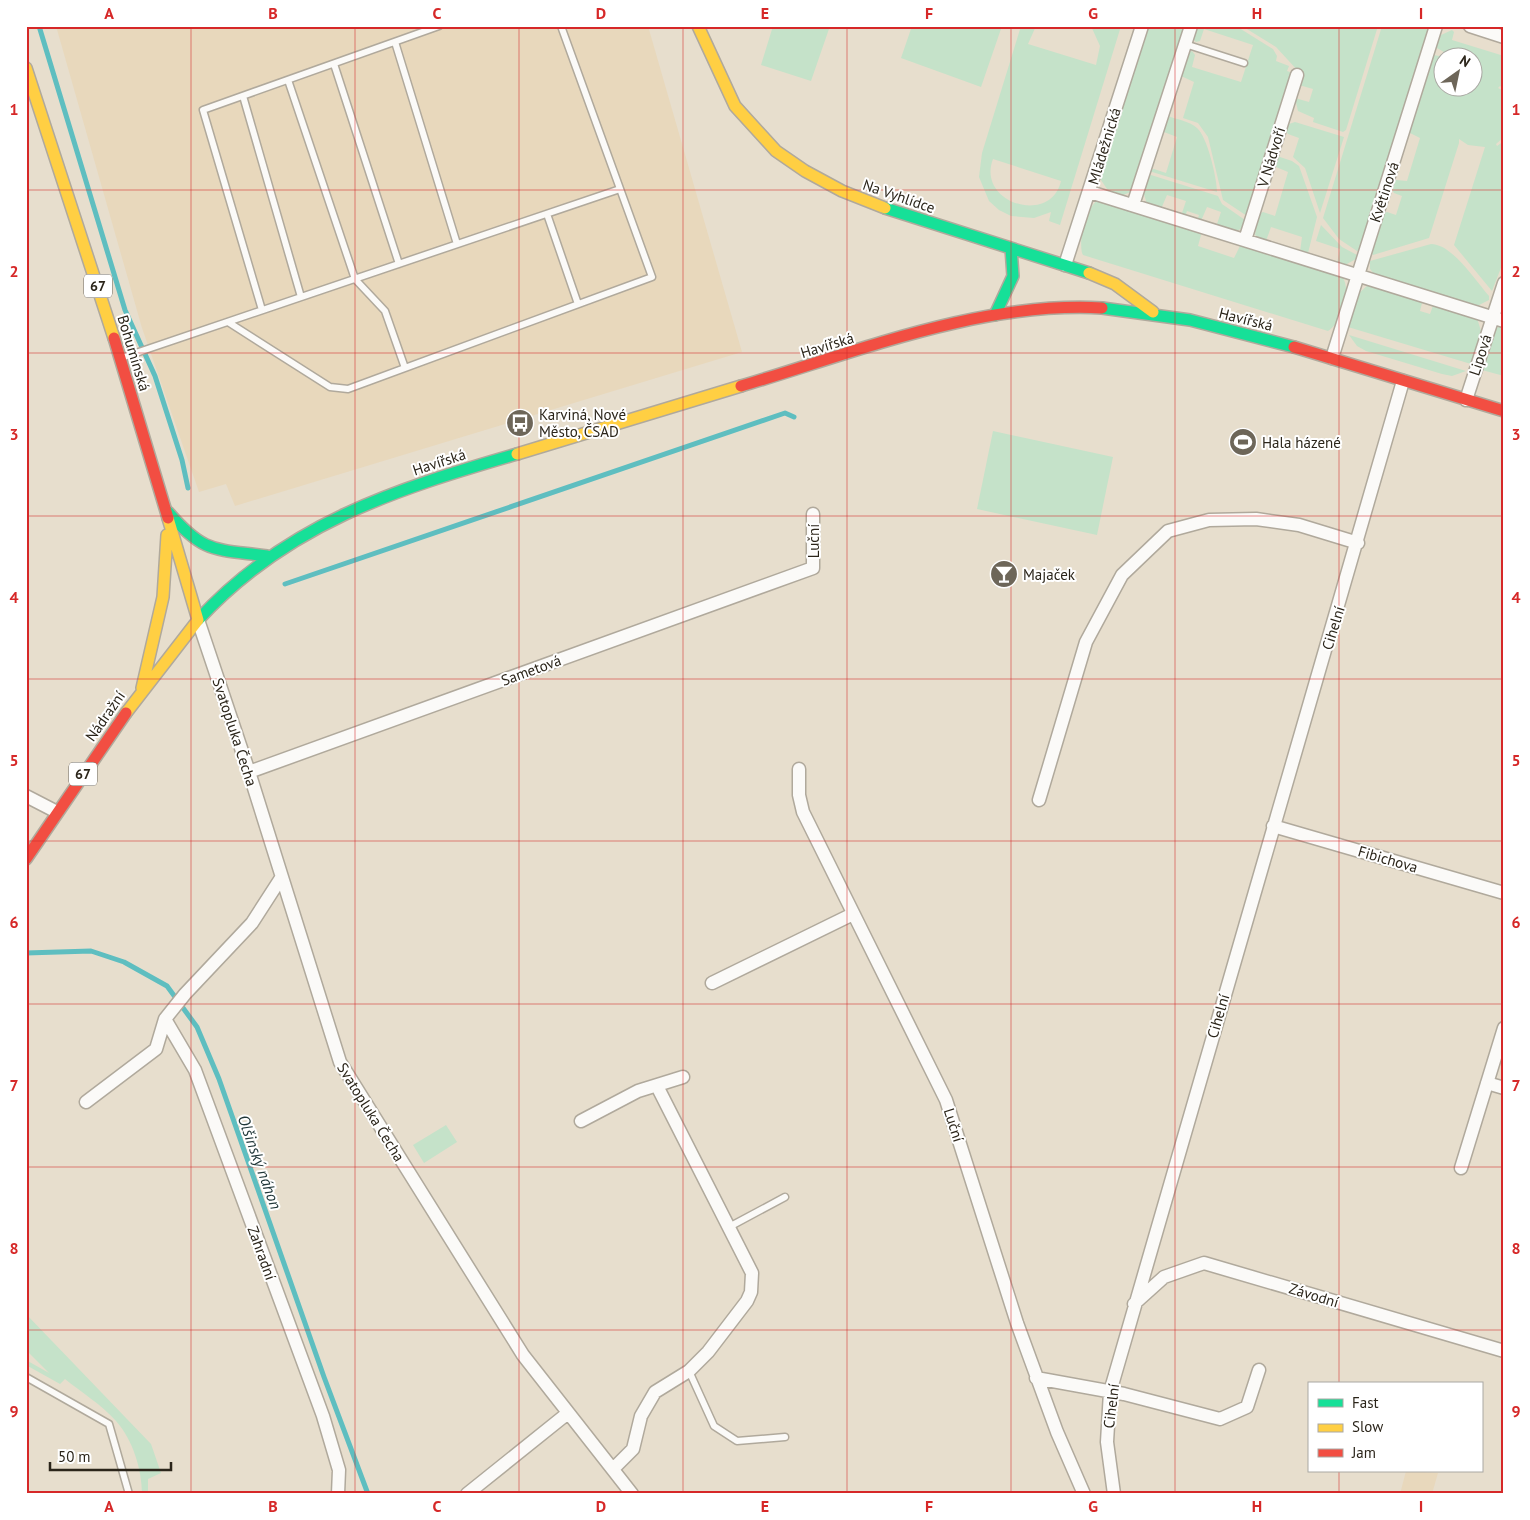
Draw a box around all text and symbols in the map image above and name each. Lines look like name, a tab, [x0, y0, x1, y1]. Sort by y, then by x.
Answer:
text: A	[104, 3, 114, 23]
text: B	[268, 3, 278, 23]
text: C	[433, 3, 442, 23]
text: D	[596, 3, 606, 23]
text: E	[761, 3, 769, 23]
text: F	[925, 3, 933, 23]
text: G	[1088, 3, 1098, 23]
text: H	[1252, 3, 1262, 23]
text: I	[1419, 3, 1423, 23]
north arrow	[1432, 48, 1482, 98]
text: N	[1456, 51, 1474, 71]
text: 1	[9, 99, 19, 119]
text: 1	[1511, 99, 1521, 119]
street label: Mládežnická	[1083, 105, 1125, 187]
street label: V Nádvoří	[1253, 125, 1289, 190]
street label: Květinová	[1365, 159, 1403, 225]
street label: Na Vyhlídce	[860, 175, 938, 217]
text: 2	[9, 261, 19, 281]
text: 2	[1511, 261, 1521, 281]
road number: 67	[84, 274, 112, 298]
street label: Havířská	[1217, 303, 1275, 335]
street label: Bohumínská	[113, 313, 155, 393]
street label: Havířská	[798, 328, 856, 362]
street label: Lipová	[1464, 332, 1496, 378]
place label: Karviná, Nové Město, ČSAD	[539, 405, 626, 441]
bus stop icon: Karviná, Nové Město, ČSAD	[505, 408, 535, 438]
text: 3	[9, 424, 19, 444]
text: 3	[1511, 424, 1521, 444]
sports icon: Hala házené	[1228, 427, 1258, 457]
place label: Hala házené	[1262, 433, 1341, 452]
street label: Havířská	[410, 444, 468, 480]
street label: Luční	[804, 524, 823, 558]
bar icon: Majaček	[989, 559, 1019, 589]
place label: Majaček	[1023, 565, 1076, 584]
text: 4	[9, 587, 19, 607]
text: 4	[1511, 587, 1521, 607]
street label: Cihelní	[1317, 604, 1349, 652]
street label: Sametová	[498, 650, 564, 690]
street label: Svatopluka Čecha	[209, 675, 261, 789]
street label: Nádražní	[81, 687, 129, 745]
text: 5	[9, 750, 19, 770]
text: 5	[1511, 750, 1521, 770]
road number: 67	[69, 762, 97, 786]
street label: Fibichova	[1356, 841, 1420, 877]
text: 6	[9, 912, 19, 932]
text: 6	[1511, 912, 1521, 932]
street label: Cihelní	[1203, 992, 1233, 1040]
street label: Svatopluka Čecha	[333, 1059, 409, 1165]
text: 7	[9, 1075, 19, 1095]
text: 7	[1511, 1075, 1521, 1095]
street label: Luční	[940, 1106, 968, 1144]
water label: Olšinský náhon	[234, 1112, 286, 1212]
street label: Zahradní	[243, 1223, 281, 1283]
text: 8	[9, 1238, 19, 1258]
text: 8	[1511, 1238, 1521, 1258]
street label: Závodní	[1287, 1278, 1341, 1312]
legend	[1308, 1382, 1482, 1472]
street label: Cihelní	[1099, 1383, 1123, 1429]
text: Fast	[1352, 1393, 1379, 1412]
text: 9	[9, 1401, 19, 1421]
text: 9	[1511, 1401, 1521, 1421]
text: Slow	[1352, 1417, 1383, 1436]
scale bar	[50, 1440, 171, 1472]
text: Jam	[1351, 1443, 1376, 1462]
text: 50 m	[58, 1447, 91, 1466]
text: A	[104, 1496, 114, 1516]
text: B	[268, 1496, 278, 1516]
text: C	[433, 1496, 442, 1516]
text: D	[596, 1496, 606, 1516]
text: E	[761, 1496, 769, 1516]
text: F	[925, 1496, 933, 1516]
text: G	[1088, 1496, 1098, 1516]
text: H	[1252, 1496, 1262, 1516]
text: I	[1419, 1496, 1423, 1516]

